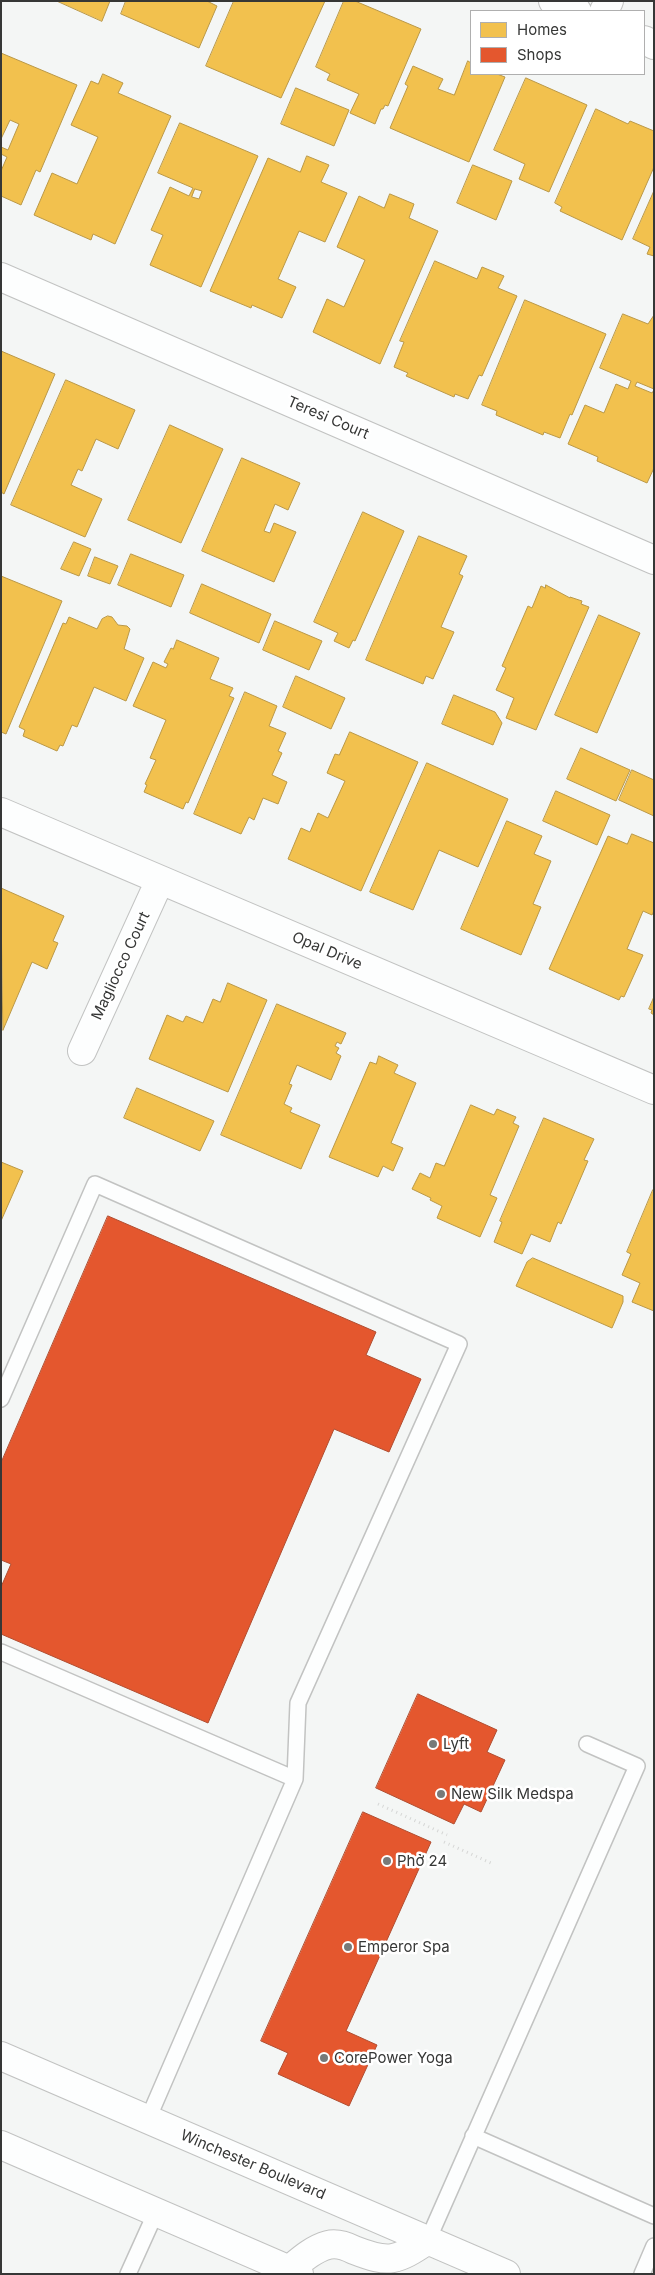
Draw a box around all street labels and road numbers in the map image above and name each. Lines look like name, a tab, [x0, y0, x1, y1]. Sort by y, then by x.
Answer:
street label: Teresi Court	[285, 393, 371, 443]
street label: Magliocco Court	[88, 909, 154, 1023]
street label: Opal Drive	[289, 928, 365, 974]
street label: Winchester Boulevard	[178, 2126, 328, 2204]

